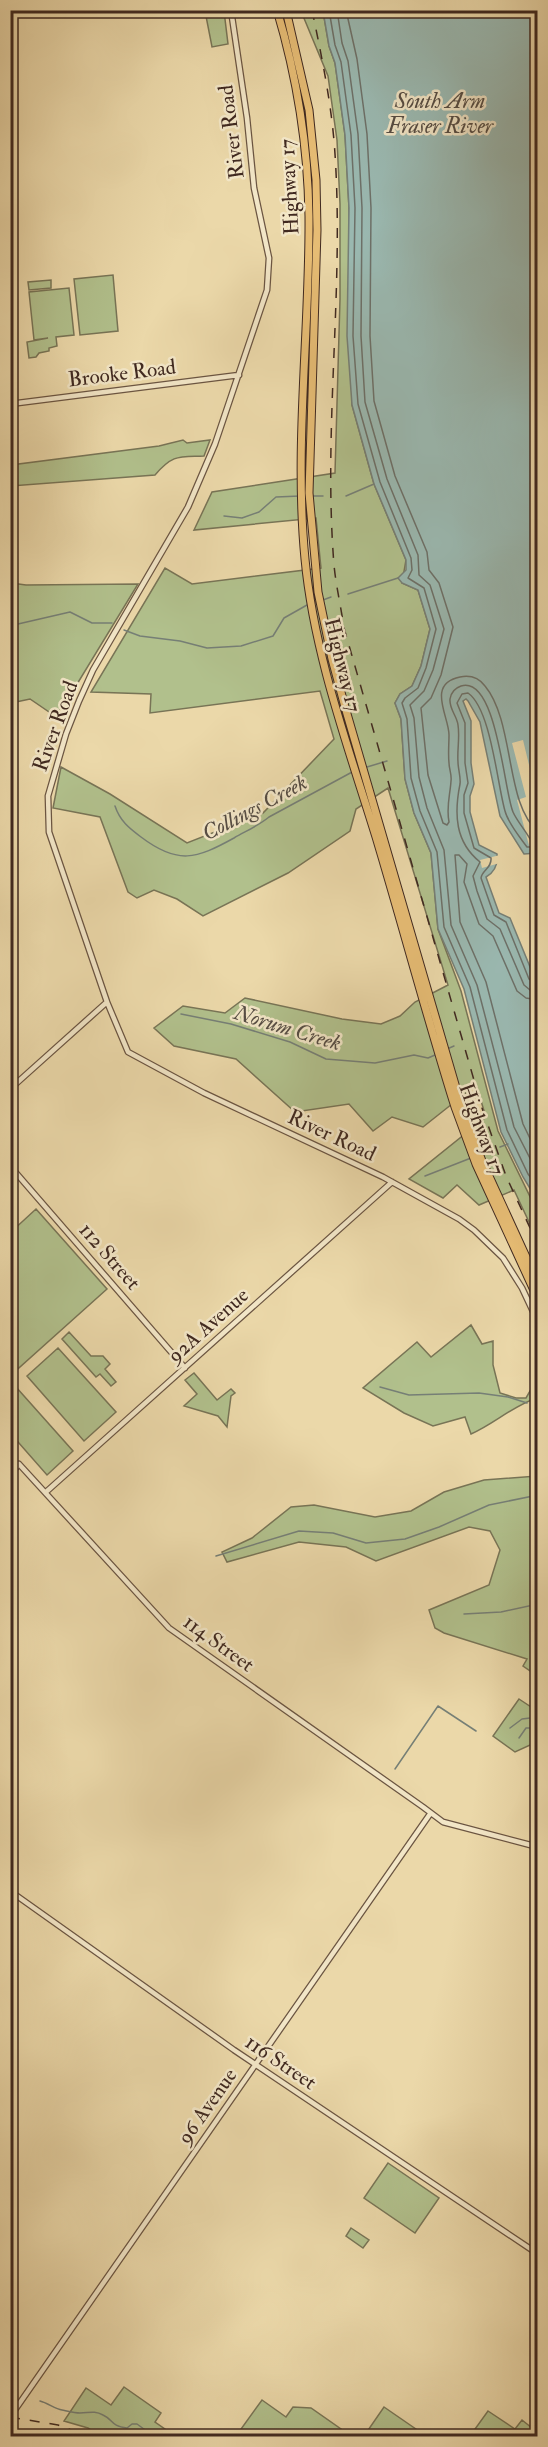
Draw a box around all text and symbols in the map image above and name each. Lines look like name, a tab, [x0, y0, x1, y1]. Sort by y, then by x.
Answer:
street label: River Road	[212, 83, 251, 180]
water label: South Arm Fraser River	[386, 87, 495, 140]
street label: Highway 17	[273, 138, 305, 236]
street label: Brooke Road	[67, 353, 178, 393]
street label: Highway 17	[318, 615, 367, 715]
street label: River Road	[27, 677, 85, 775]
water label: Collings Creek	[197, 769, 312, 847]
water label: Norum Creek	[230, 998, 345, 1057]
street label: Highway 17	[452, 1079, 511, 1179]
street label: River Road	[283, 1103, 381, 1168]
street label: 112 Street	[73, 1217, 146, 1296]
street label: 92A Avenue	[161, 1282, 255, 1370]
street label: 114 Street	[178, 1609, 260, 1678]
street label: 116 Street	[240, 2029, 322, 2096]
street label: 96 Avenue	[170, 2063, 243, 2151]

